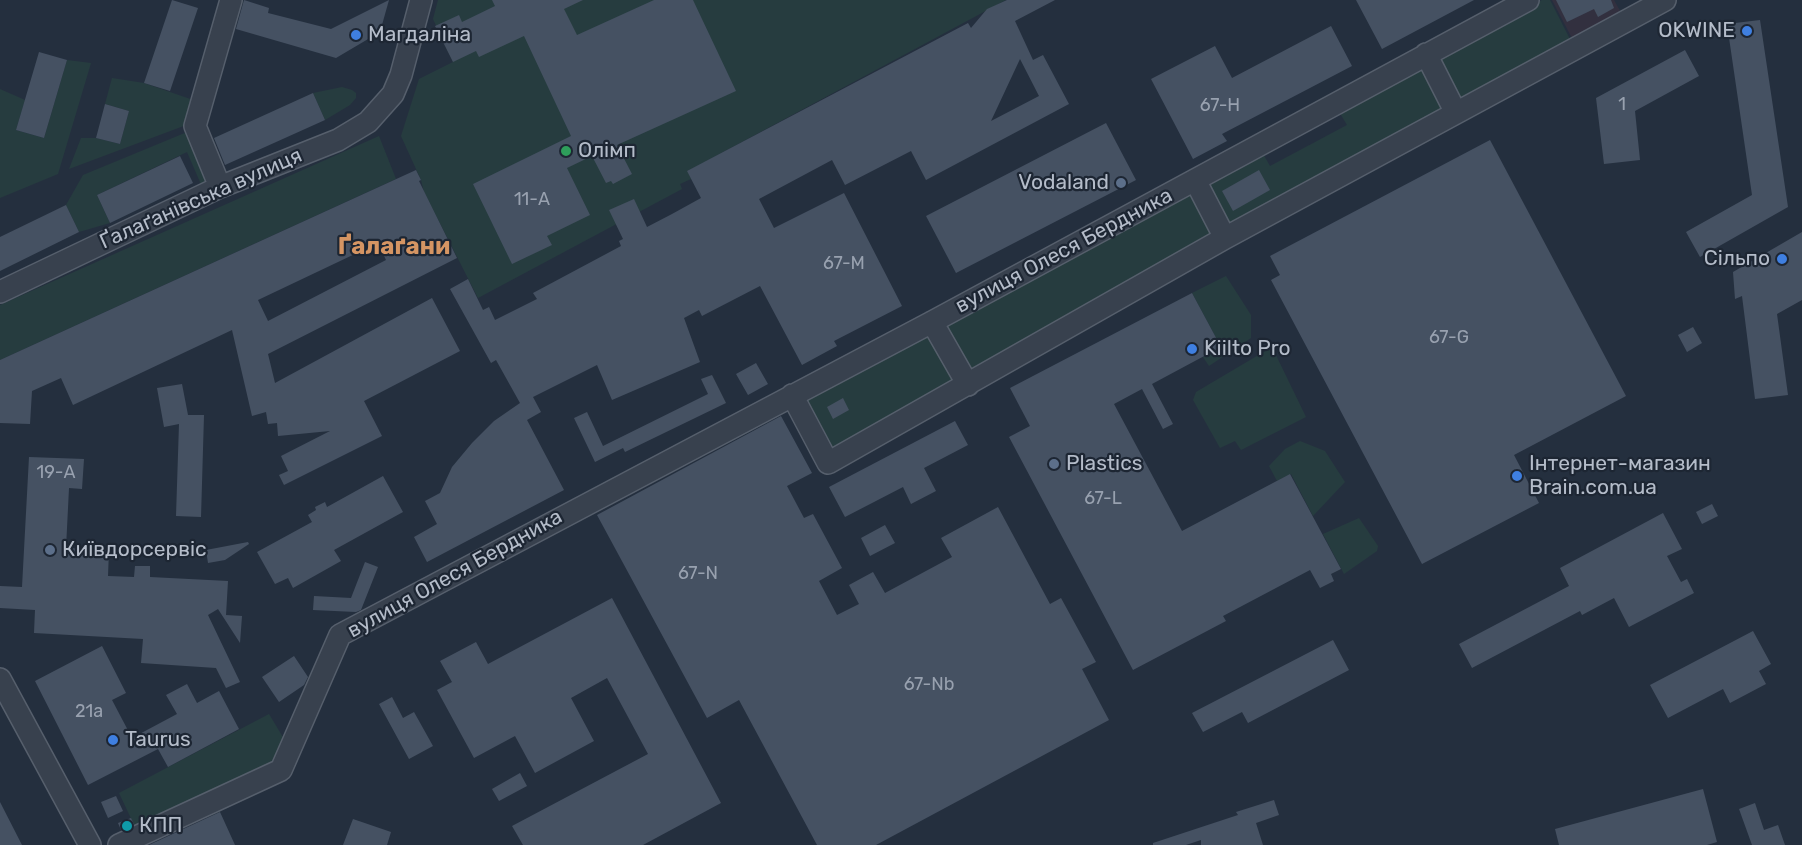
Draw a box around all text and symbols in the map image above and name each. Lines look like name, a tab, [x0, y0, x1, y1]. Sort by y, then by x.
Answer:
place label: OKWINE	[1658, 18, 1735, 44]
place label: Магдаліна	[368, 22, 471, 48]
marker: OKWINE	[1740, 24, 1754, 38]
marker: Магдаліна	[349, 28, 363, 42]
house number: 1	[1618, 94, 1626, 116]
house number: 67-Н	[1200, 95, 1240, 117]
place label: Олімп	[578, 138, 636, 164]
street label: Ґалаґанівська вулиця	[96, 143, 306, 255]
marker: Олімп	[559, 144, 573, 158]
place label: Vodaland	[1018, 170, 1109, 196]
marker: Vodaland	[1114, 176, 1128, 190]
street label: вулиця Олеся Бердника	[951, 183, 1177, 319]
house number: 11-А	[514, 189, 550, 211]
district label: Ґалаґани	[338, 233, 450, 261]
place label: Сільпо	[1704, 246, 1770, 272]
marker: Сільпо	[1775, 252, 1789, 266]
house number: 67-М	[823, 253, 865, 275]
house number: 67-G	[1429, 327, 1469, 349]
place label: Kiilto Pro	[1204, 336, 1291, 362]
marker: Kiilto Pro	[1185, 342, 1199, 356]
place label: Plastics	[1066, 451, 1142, 477]
place label: Інтернет-магазин Brain.com.ua	[1529, 451, 1711, 501]
marker: Plastics	[1047, 457, 1061, 471]
house number: 19-А	[37, 462, 75, 484]
marker: Інтернет-магазин Brain.com.ua	[1510, 469, 1524, 483]
house number: 67-L	[1084, 488, 1122, 510]
street label: вулиця Олеся Бердника	[343, 504, 567, 644]
place label: Київдорсервіс	[62, 537, 207, 563]
marker: Київдорсервіс	[43, 543, 57, 557]
house number: 67-N	[678, 563, 718, 585]
house number: 67-Nb	[904, 674, 954, 696]
house number: 21а	[75, 701, 103, 723]
place label: Taurus	[125, 727, 191, 753]
marker: Taurus	[106, 733, 120, 747]
place label: КПП	[139, 813, 182, 839]
marker: КПП	[120, 819, 134, 833]

